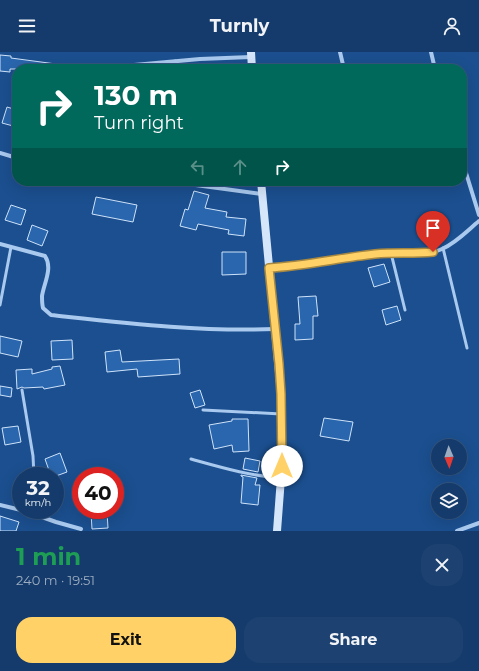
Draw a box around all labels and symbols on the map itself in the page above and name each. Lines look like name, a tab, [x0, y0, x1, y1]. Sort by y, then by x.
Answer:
pin	[416, 211, 450, 252]
north arrow	[431, 439, 467, 475]
position arrow	[261, 445, 303, 487]
speed limit sign: 40	[72, 467, 124, 519]

